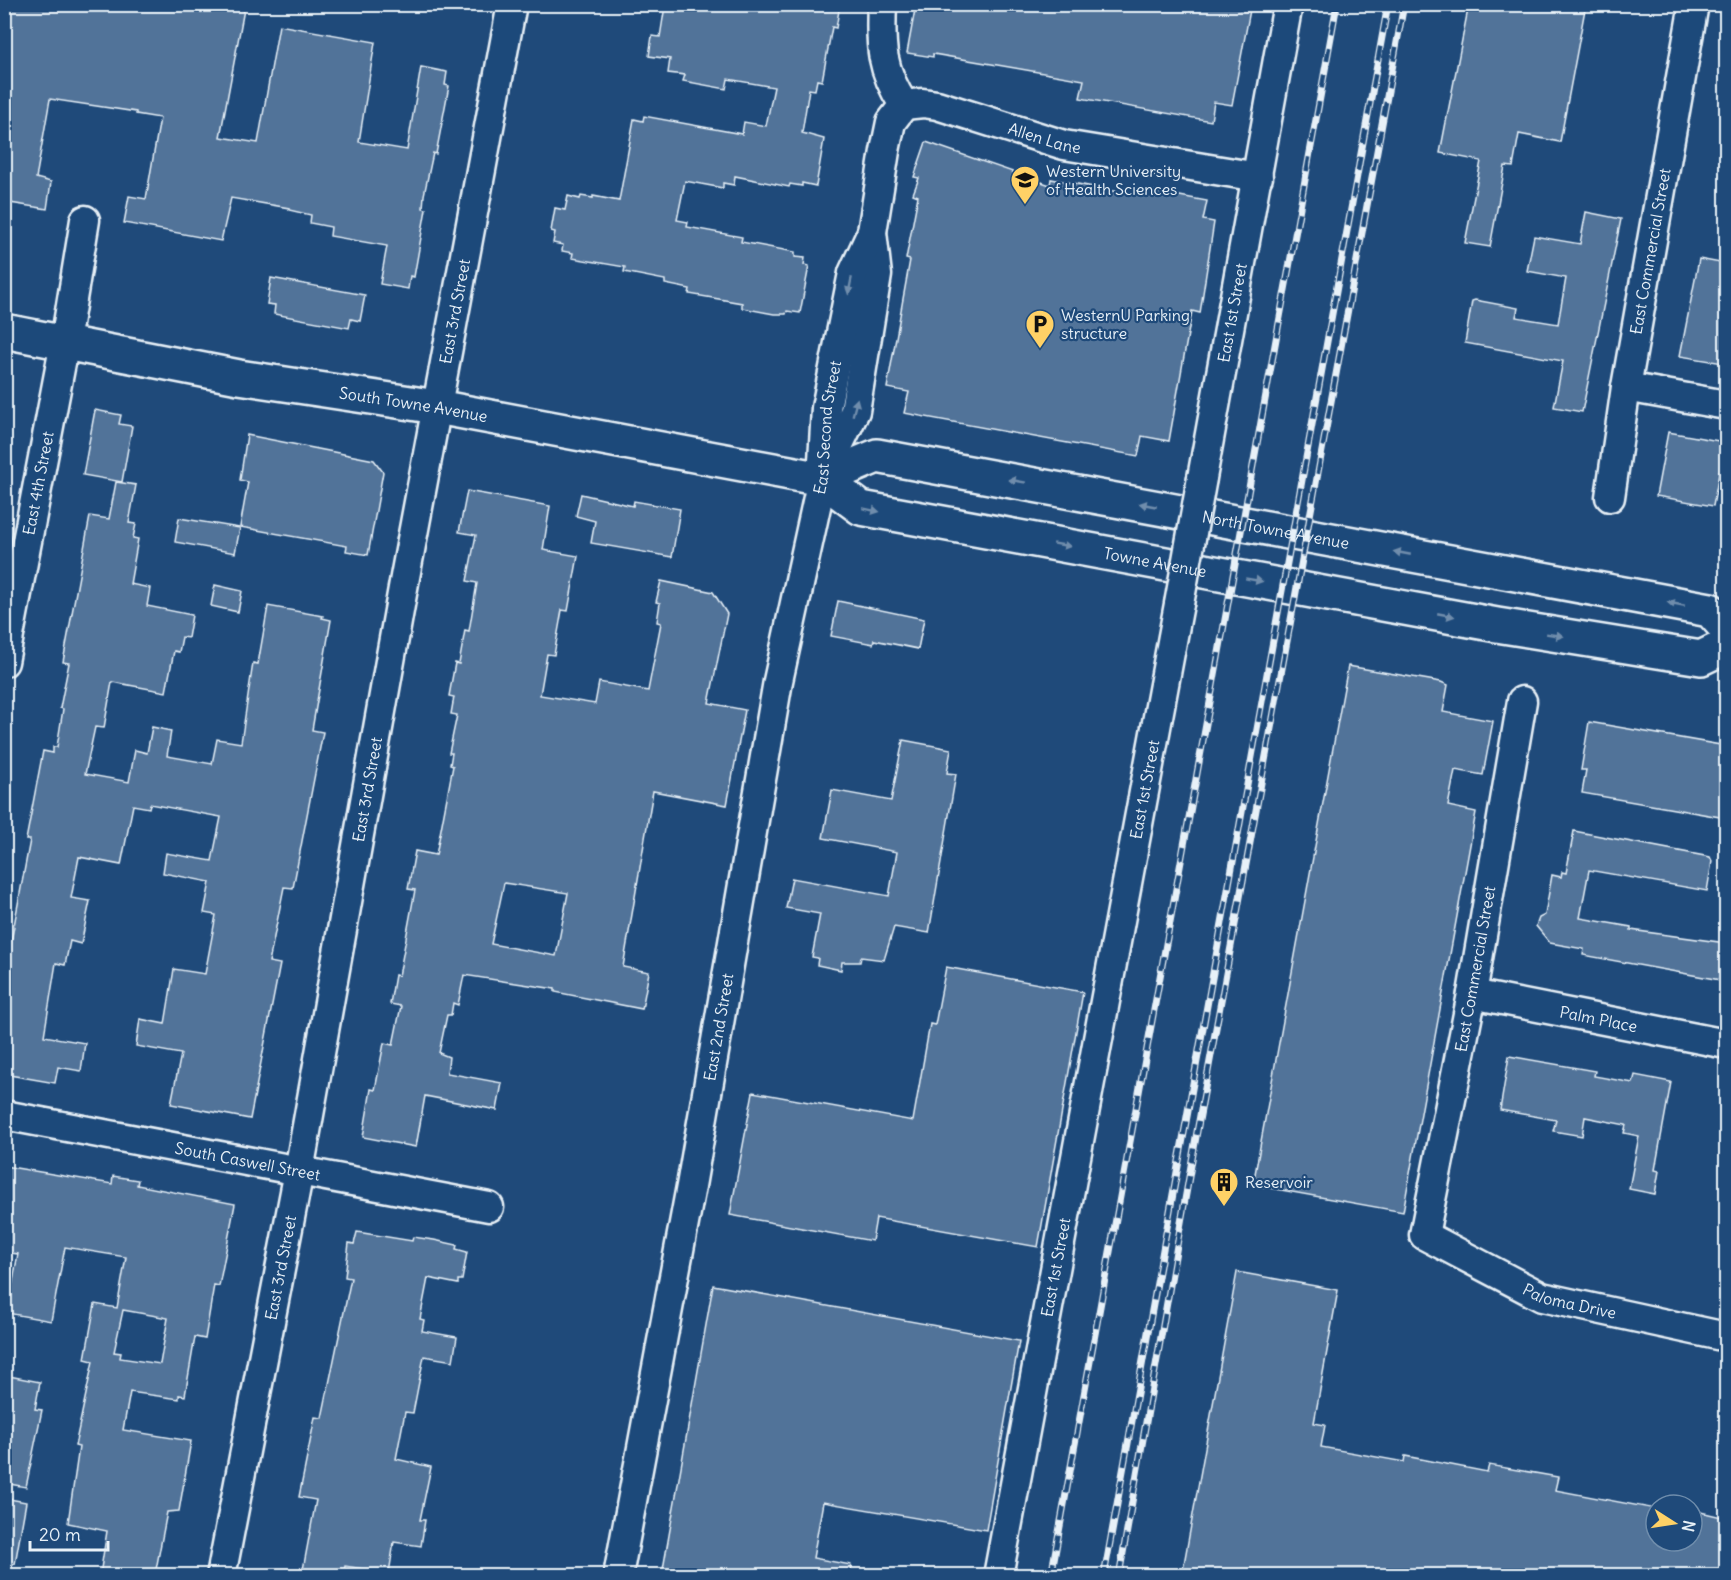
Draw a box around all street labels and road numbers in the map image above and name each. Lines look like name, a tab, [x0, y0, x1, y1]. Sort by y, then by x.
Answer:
street label: Allen Lane	[1006, 118, 1082, 158]
street label: East Commercial Street	[1626, 166, 1675, 336]
street label: East 3rd Street	[435, 257, 474, 365]
street label: East 1st Street	[1213, 261, 1251, 364]
street label: East Second Street	[809, 358, 845, 496]
street label: South Towne Avenue	[338, 382, 489, 426]
street label: East 4th Street	[18, 429, 58, 537]
street label: North Towne Avenue	[1200, 506, 1351, 553]
street label: Towne Avenue	[1102, 543, 1208, 581]
street label: East 3rd Street	[348, 735, 386, 844]
street label: East 1st Street	[1125, 738, 1164, 841]
street label: East Commercial Street	[1451, 884, 1500, 1054]
street label: East 2nd Street	[699, 971, 738, 1082]
street label: Palm Place	[1558, 1002, 1639, 1036]
street label: South Caswell Street	[173, 1138, 323, 1185]
street label: East 3rd Street	[261, 1213, 300, 1322]
street label: East 1st Street	[1036, 1216, 1075, 1318]
street label: Paloma Drive	[1519, 1279, 1618, 1323]

